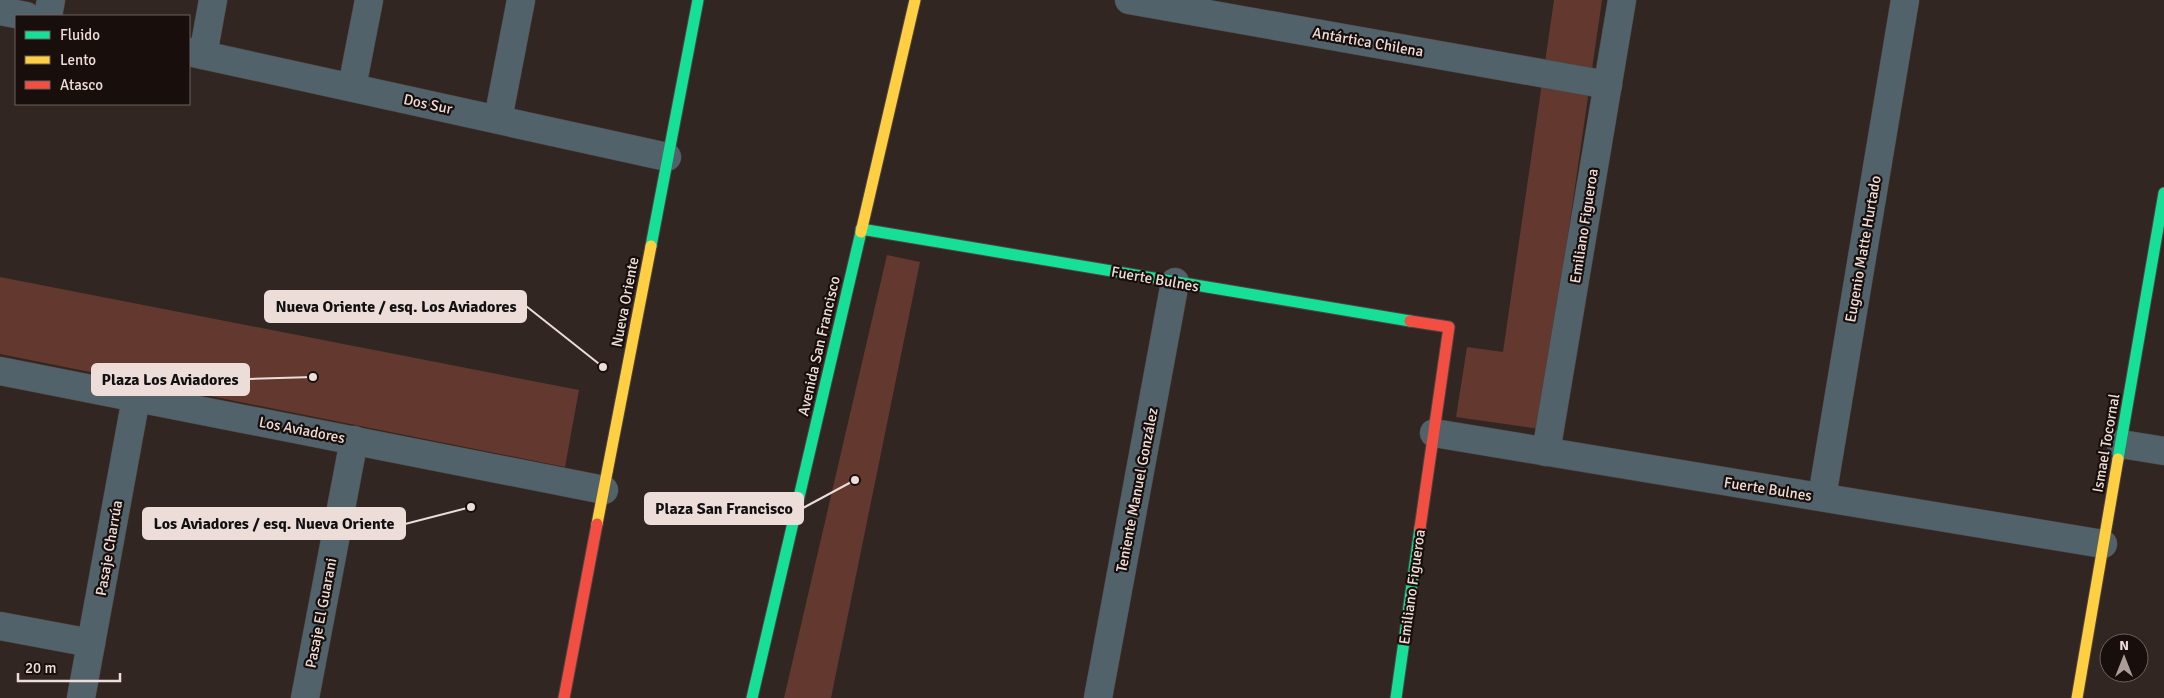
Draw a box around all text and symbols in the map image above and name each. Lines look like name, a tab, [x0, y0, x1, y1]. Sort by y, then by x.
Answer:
legend	[15, 15, 190, 105]
street label: Antártica Chilena	[1311, 23, 1425, 61]
text: Fluido	[60, 26, 100, 44]
text: Lento	[60, 51, 96, 69]
text: Atasco	[60, 76, 103, 94]
street label: Dos Sur	[402, 90, 455, 118]
street label: Emiliano Figueroa	[1566, 167, 1602, 285]
street label: Eugenio Matte Hurtado	[1841, 174, 1885, 324]
street label: Nueva Oriente	[607, 255, 643, 349]
street label: Fuerte Bulnes	[1110, 262, 1201, 296]
street label: Avenida San Francisco	[794, 274, 844, 418]
callout: Nueva Oriente / esq. Los Aviadores	[265, 291, 526, 322]
text: Nueva Oriente / esq. Los Aviadores	[275, 297, 517, 317]
callout: Plaza Los Aviadores	[92, 364, 249, 395]
text: Plaza Los Aviadores	[101, 370, 239, 390]
street label: Ismael Tocornal	[2088, 392, 2124, 494]
street label: Teniente Manuel González	[1112, 406, 1162, 574]
street label: Los Aviadores	[257, 413, 347, 447]
street label: Fuerte Bulnes	[1723, 473, 1814, 505]
callout: Plaza San Francisco	[645, 493, 803, 524]
street label: Pasaje Charrúa	[92, 499, 126, 597]
text: Plaza San Francisco	[655, 499, 793, 519]
callout: Los Aviadores / esq. Nueva Oriente	[143, 508, 405, 539]
text: Los Aviadores / esq. Nueva Oriente	[153, 514, 395, 534]
street label: Emiliano Figueroa	[1395, 528, 1429, 646]
street label: Pasaje El Guarani	[301, 556, 341, 670]
north arrow	[2099, 633, 2149, 683]
text: N	[2119, 637, 2129, 654]
scale bar	[18, 650, 120, 682]
text: 20 m	[25, 659, 56, 677]

